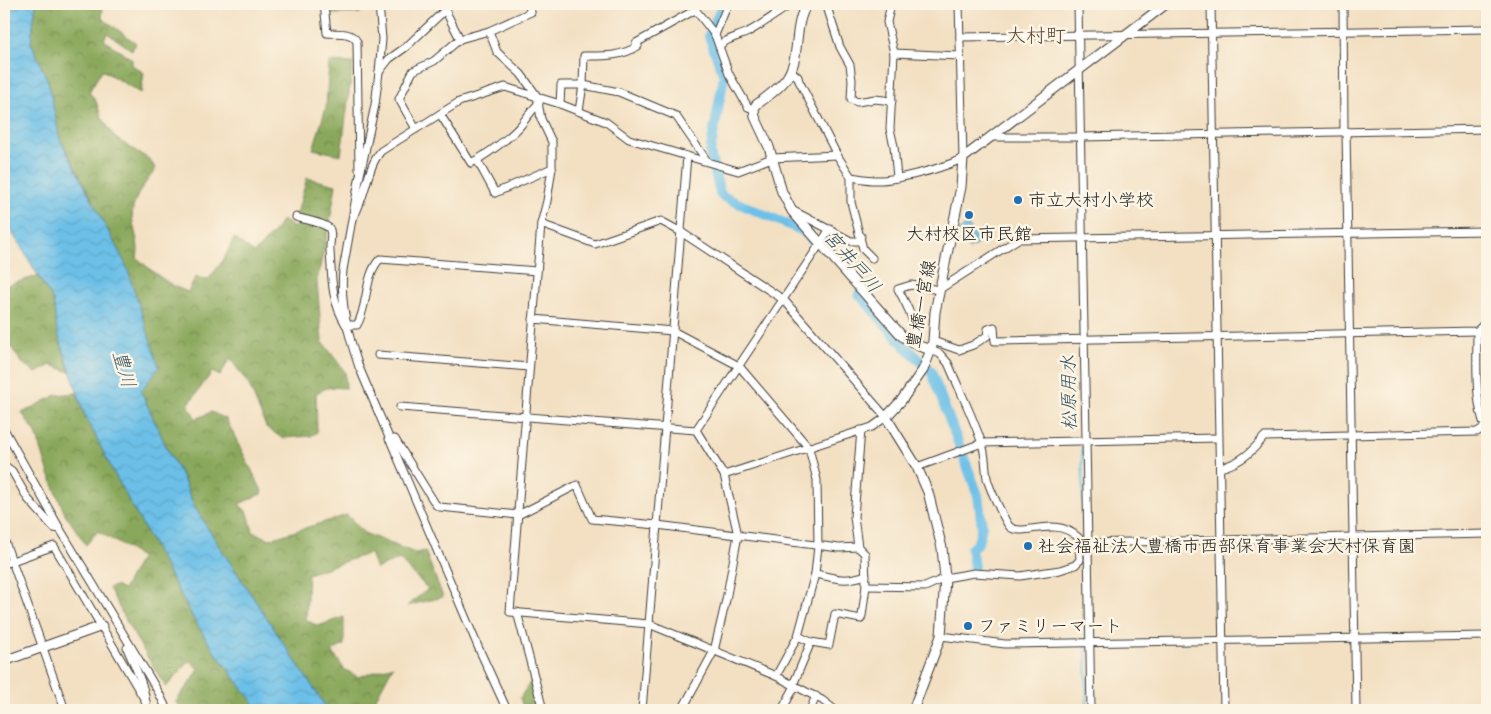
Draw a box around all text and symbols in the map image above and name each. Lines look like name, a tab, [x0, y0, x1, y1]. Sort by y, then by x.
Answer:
district label: 大村町	[1006, 23, 1066, 52]
place label: 市立大村小学校	[1028, 189, 1154, 215]
marker: 市立大村小学校	[1012, 194, 1024, 206]
marker: 大村校区市民館	[963, 209, 975, 221]
place label: 大村校区市民館	[906, 223, 1032, 249]
water label: 宮井戸川	[816, 225, 886, 300]
street label: 豊橋一宮線	[902, 258, 944, 351]
water label: 豊川	[105, 348, 141, 392]
water label: 松原用水	[1056, 355, 1085, 431]
place label: 社会福祉法人豊橋市西部保育事業会大村保育園	[1038, 535, 1416, 561]
marker: 社会福祉法人豊橋市西部保育事業会大村保育園	[1022, 540, 1034, 552]
place label: ファミリーマート	[978, 615, 1122, 641]
marker: ファミリーマート	[962, 620, 974, 632]

